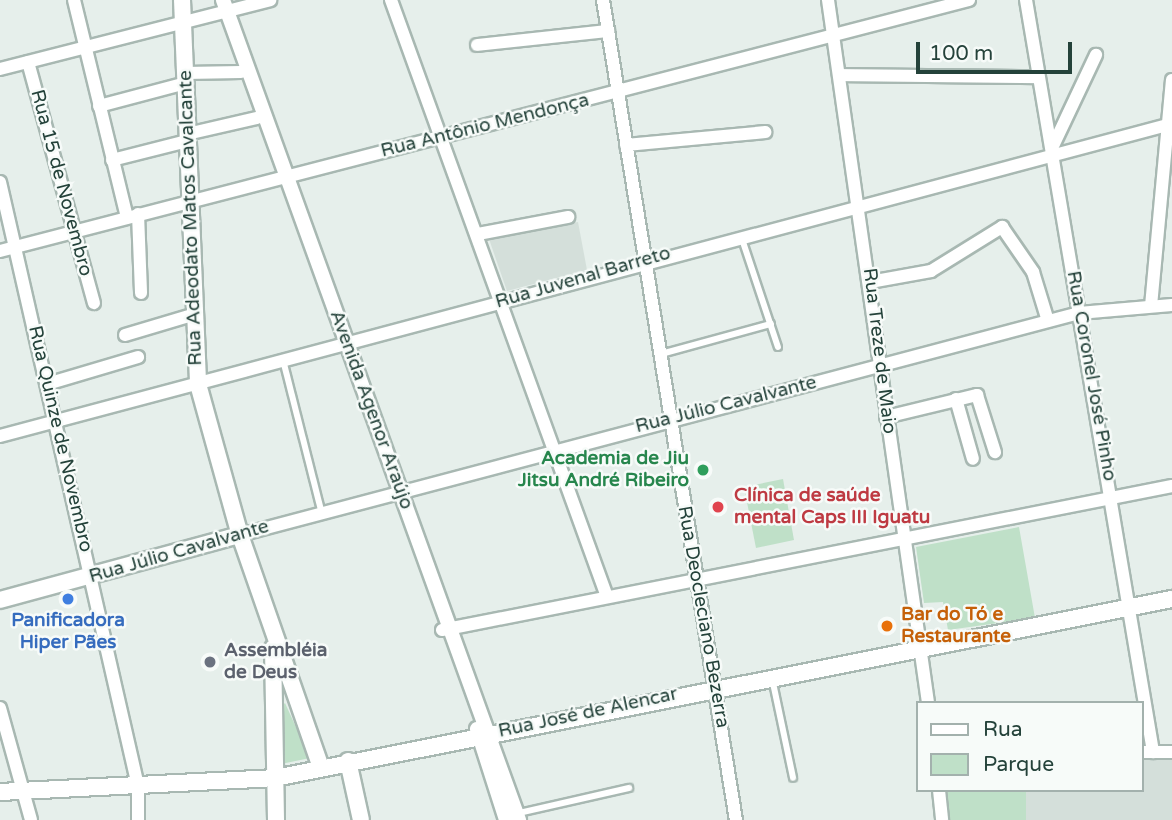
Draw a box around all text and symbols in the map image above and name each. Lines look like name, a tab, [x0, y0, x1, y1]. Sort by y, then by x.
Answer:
scale bar	[920, 28, 1076, 72]
text: 100 m	[929, 41, 993, 66]
street label: Rua Adeodato Matos Cavalcante	[174, 70, 208, 366]
street label: Rua 15 de Novembro	[25, 87, 97, 279]
street label: Rua Antônio Mendonça	[378, 89, 592, 163]
street label: Rua Juvenal Barreto	[493, 242, 673, 314]
street label: Rua Treze de Maio	[858, 267, 900, 435]
street label: Rua Coronel José Pinho	[1061, 269, 1121, 483]
street label: Avenida Agenor Araújo	[324, 307, 418, 513]
street label: Rua Quinze de Novembro	[23, 324, 97, 554]
street label: Rua Júlio Cavalvante	[633, 371, 819, 439]
place label: Academia de Jiu Jitsu André Ribeiro	[518, 448, 689, 492]
marker: Academia de Jiu Jitsu André Ribeiro	[695, 462, 711, 478]
place label: Clínica de saúde mental Caps III Iguatu	[734, 485, 930, 529]
marker: Clínica de saúde mental Caps III Iguatu	[708, 497, 728, 517]
street label: Rua Deocleciano Bezerra	[672, 504, 734, 730]
street label: Rua Júlio Cavalvante	[86, 515, 272, 589]
marker: Panificadora Hiper Pães	[60, 591, 76, 607]
place label: Bar do Tó e Restaurante	[901, 604, 1011, 648]
place label: Panificadora Hiper Pães	[11, 610, 125, 654]
marker: Bar do Tó e Restaurante	[879, 618, 895, 634]
place label: Assembléia de Deus	[224, 640, 327, 684]
marker: Assembléia de Deus	[202, 654, 218, 670]
street label: Rua José de Alencar	[496, 683, 680, 743]
legend	[916, 701, 1144, 792]
text: Rua	[983, 717, 1023, 742]
text: Parque	[983, 752, 1054, 777]

